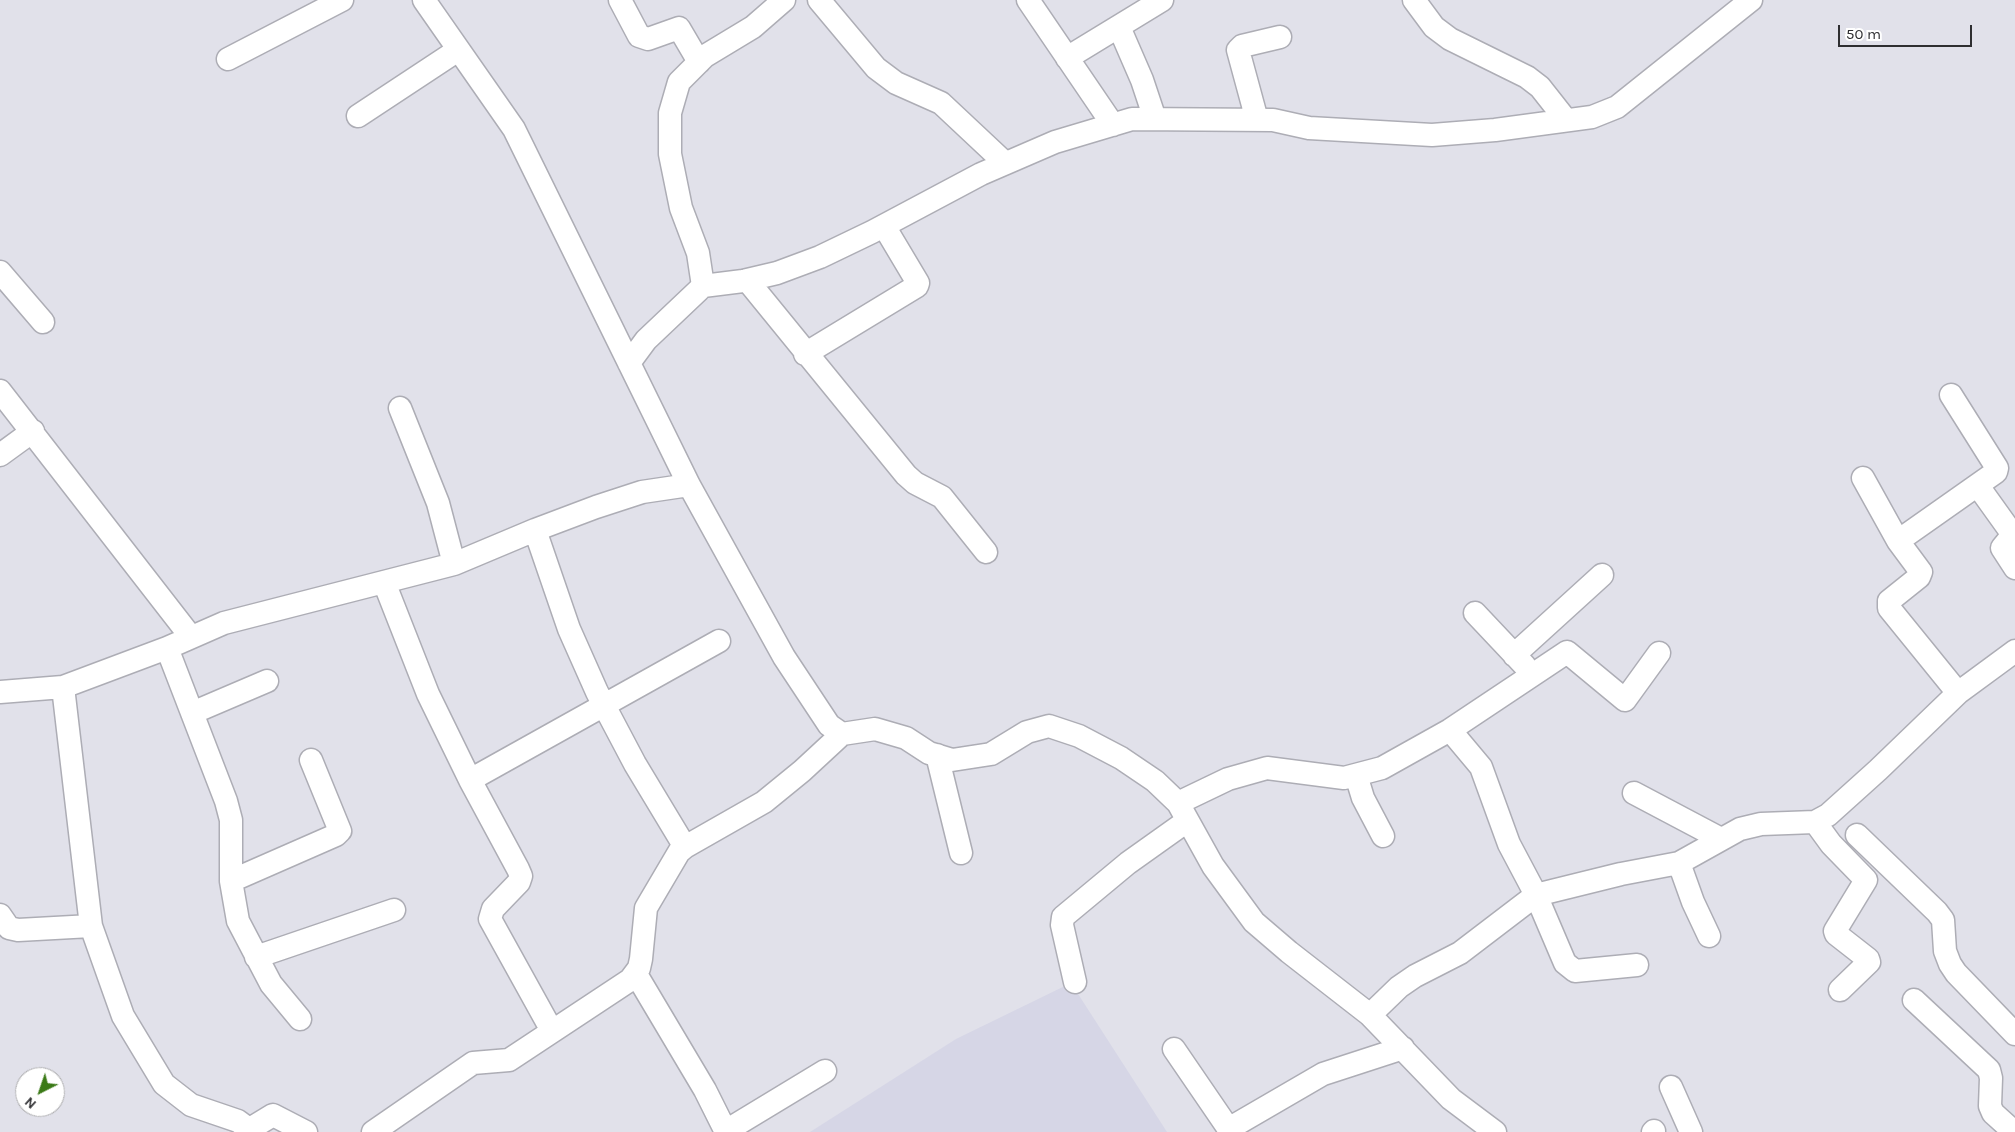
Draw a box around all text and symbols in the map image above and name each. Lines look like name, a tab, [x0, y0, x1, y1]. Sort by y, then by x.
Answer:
scale bar	[1840, 15, 1974, 47]
text: 50 m	[1846, 25, 1881, 43]
north arrow	[15, 1067, 65, 1117]
text: N	[21, 1093, 40, 1113]

